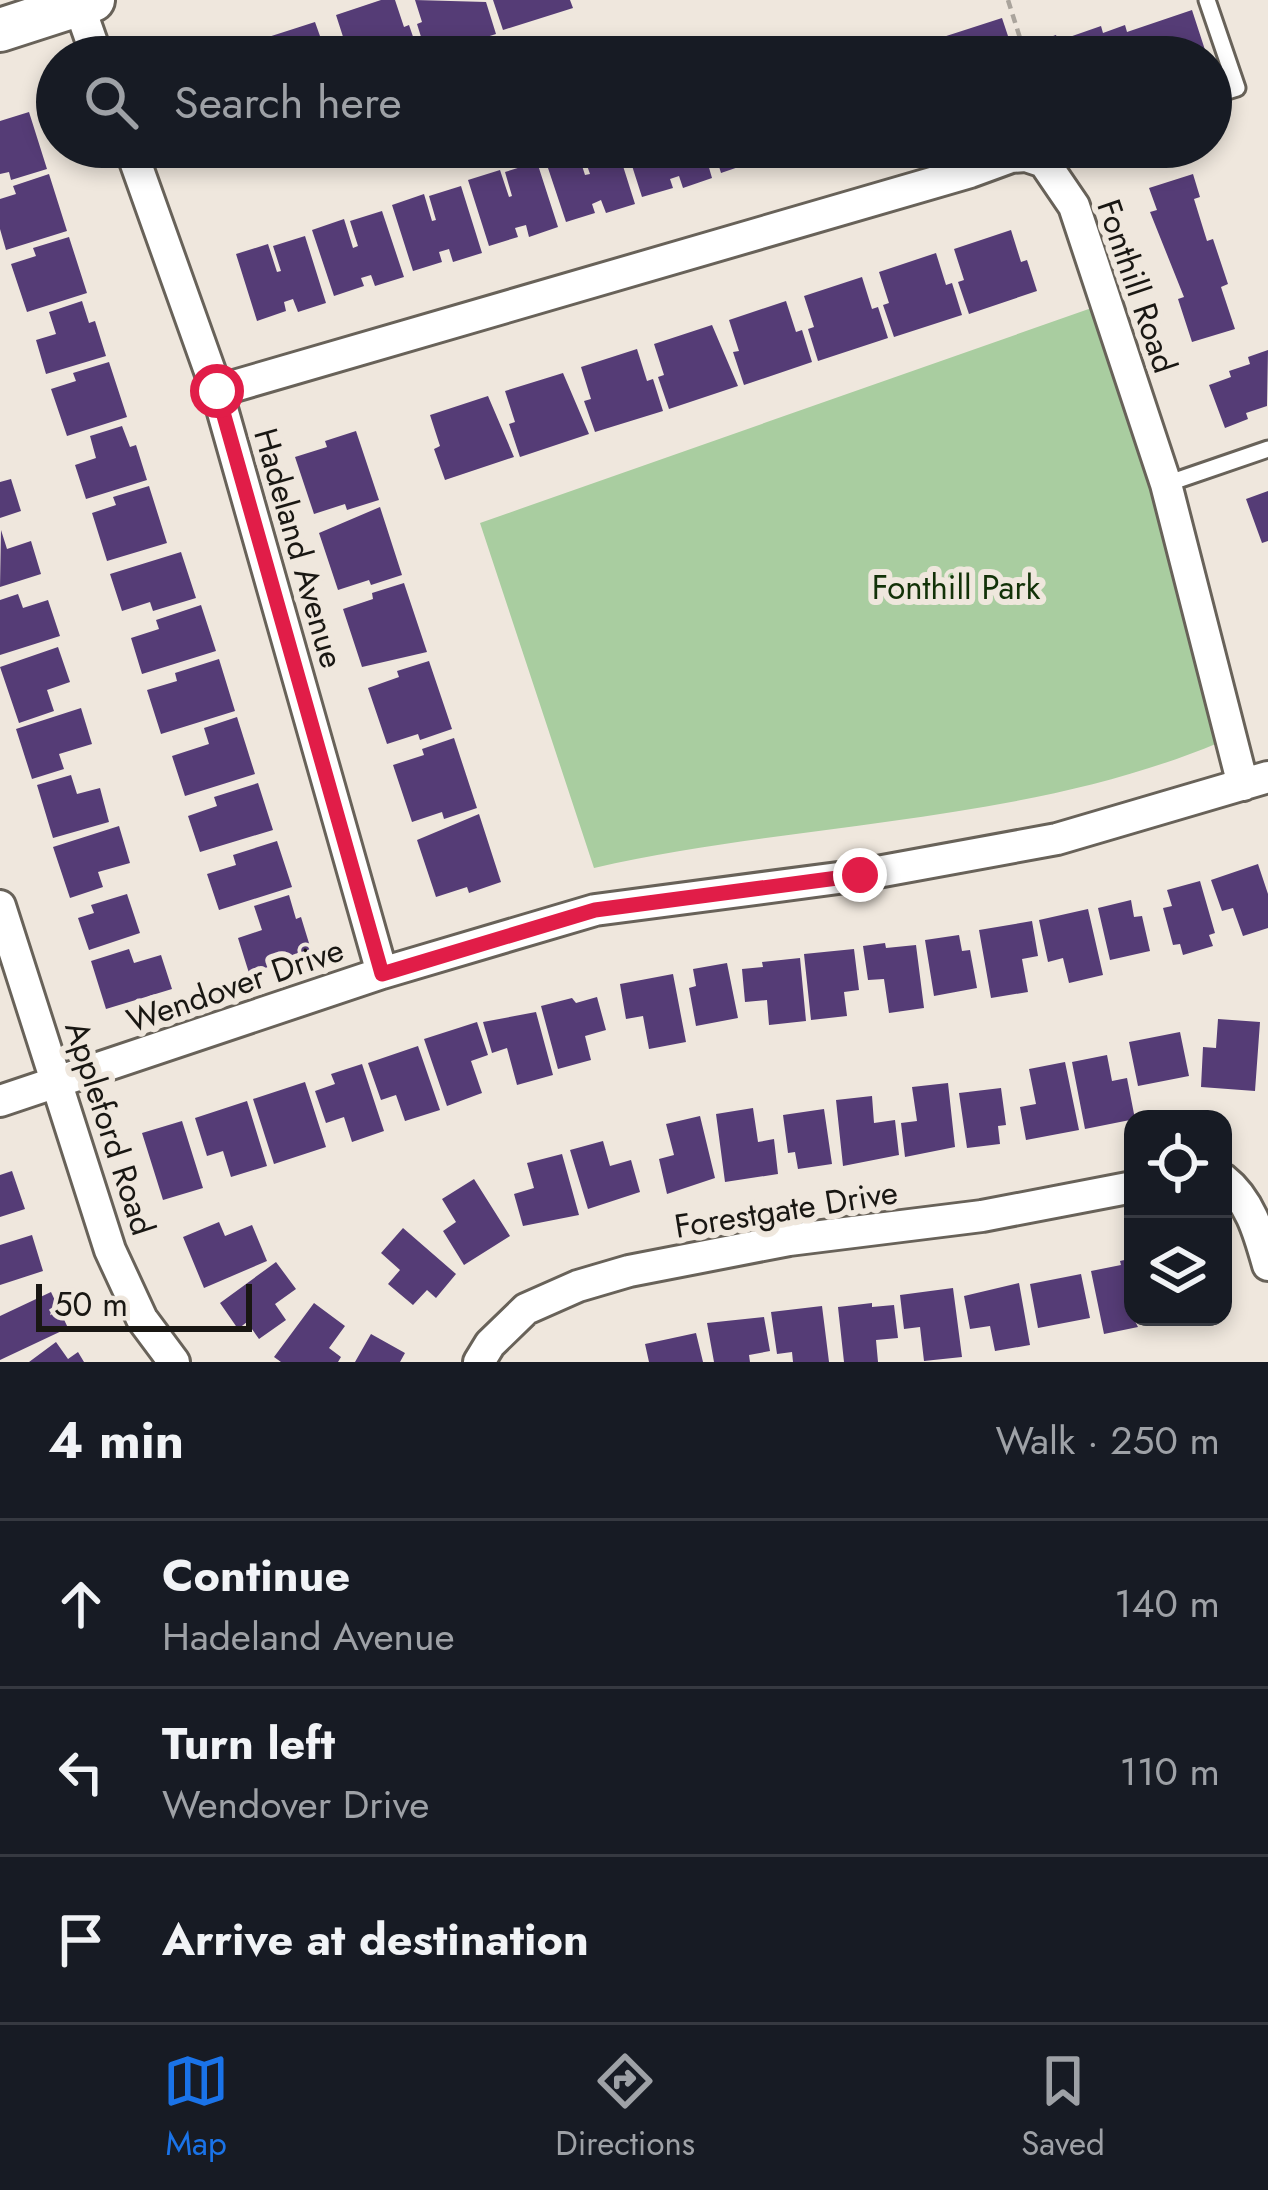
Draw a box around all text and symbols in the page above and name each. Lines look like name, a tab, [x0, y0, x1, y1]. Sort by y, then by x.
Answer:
search box	[36, 36, 1232, 168]
icon: search	[78, 69, 144, 135]
text: Search here	[174, 70, 402, 135]
street label: Fonthill Road	[1085, 193, 1189, 379]
route start	[190, 364, 244, 418]
street label: Hadeland Avenue	[242, 423, 356, 673]
park label: Fonthill Park	[872, 564, 1041, 611]
route end	[833, 848, 887, 902]
street label: Wendover Drive	[120, 926, 350, 1044]
street label: Appleford Road	[53, 1015, 167, 1241]
map controls	[1124, 1110, 1232, 1326]
button: locate	[1124, 1110, 1232, 1218]
street label: Forestgate Drive	[671, 1168, 901, 1250]
button: layers	[1124, 1218, 1232, 1326]
scale bar	[36, 1278, 252, 1331]
text: 50 m	[54, 1281, 128, 1328]
text: 4 min	[48, 1403, 184, 1477]
text: Walk · 250 m	[996, 1412, 1220, 1469]
text: Continue	[162, 1543, 350, 1608]
icon: ahead	[48, 1571, 114, 1637]
text: 140 m	[1114, 1575, 1220, 1632]
text: Hadeland Avenue	[162, 1608, 455, 1665]
text: Turn left	[162, 1711, 335, 1776]
icon: left	[48, 1739, 114, 1805]
text: 110 m	[1119, 1743, 1220, 1800]
text: Wendover Drive	[162, 1776, 429, 1833]
icon: arrive	[48, 1907, 114, 1973]
text: Arrive at destination	[162, 1907, 589, 1972]
tab: Map	[163, 2048, 229, 2167]
tab: Directions	[555, 2048, 695, 2167]
tab: Saved	[1021, 2048, 1105, 2167]

